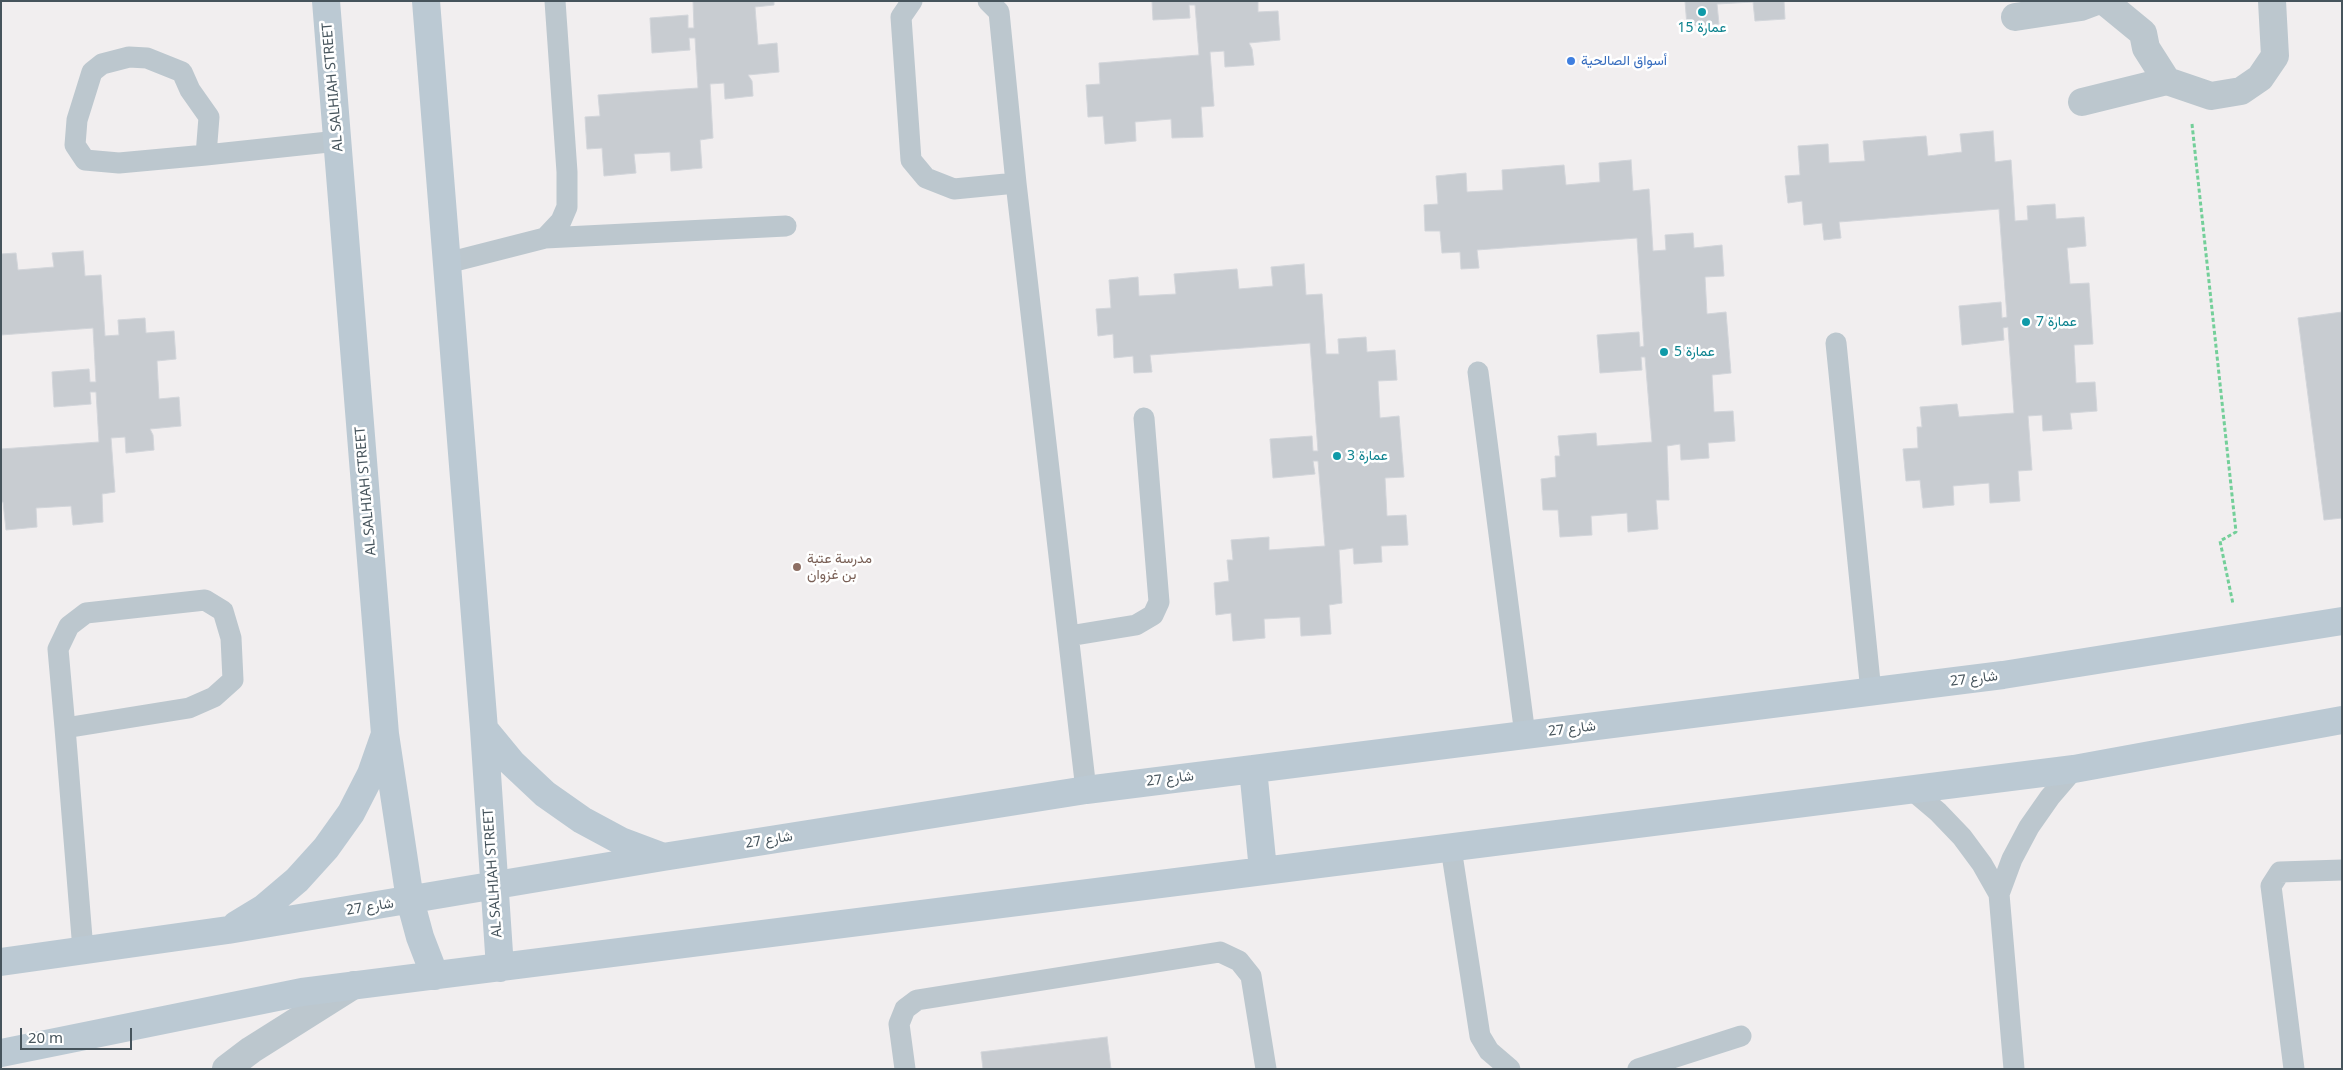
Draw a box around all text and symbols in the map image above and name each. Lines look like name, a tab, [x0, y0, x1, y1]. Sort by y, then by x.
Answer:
marker: عمارة 15	[1696, 6, 1708, 18]
place label: عمارة 15	[1678, 20, 1726, 36]
street label: AL SALHIAH STREET	[319, 22, 347, 152]
place label: أسواق الصالحية	[1581, 53, 1667, 69]
marker: أسواق الصالحية	[1565, 55, 1577, 67]
place label: عمارة 7	[2036, 314, 2077, 330]
marker: عمارة 7	[2020, 316, 2032, 328]
place label: عمارة 5	[1674, 344, 1715, 360]
marker: عمارة 5	[1658, 346, 1670, 358]
street label: AL SALHIAH STREET	[352, 426, 380, 556]
place label: عمارة 3	[1347, 448, 1388, 464]
marker: عمارة 3	[1331, 450, 1343, 462]
place label: مدرسة عتبة بن غزوان	[807, 551, 872, 584]
marker: مدرسة عتبة بن غزوان	[791, 561, 803, 573]
street label: شارع 27	[1949, 668, 1999, 690]
street label: شارع 27	[1547, 718, 1597, 740]
street label: شارع 27	[1145, 768, 1195, 790]
street label: AL SALHIAH STREET	[480, 808, 506, 938]
street label: شارع 27	[744, 828, 794, 852]
street label: شارع 27	[345, 895, 395, 919]
scale bar	[22, 1018, 135, 1050]
text: 20 m	[28, 1027, 63, 1047]

